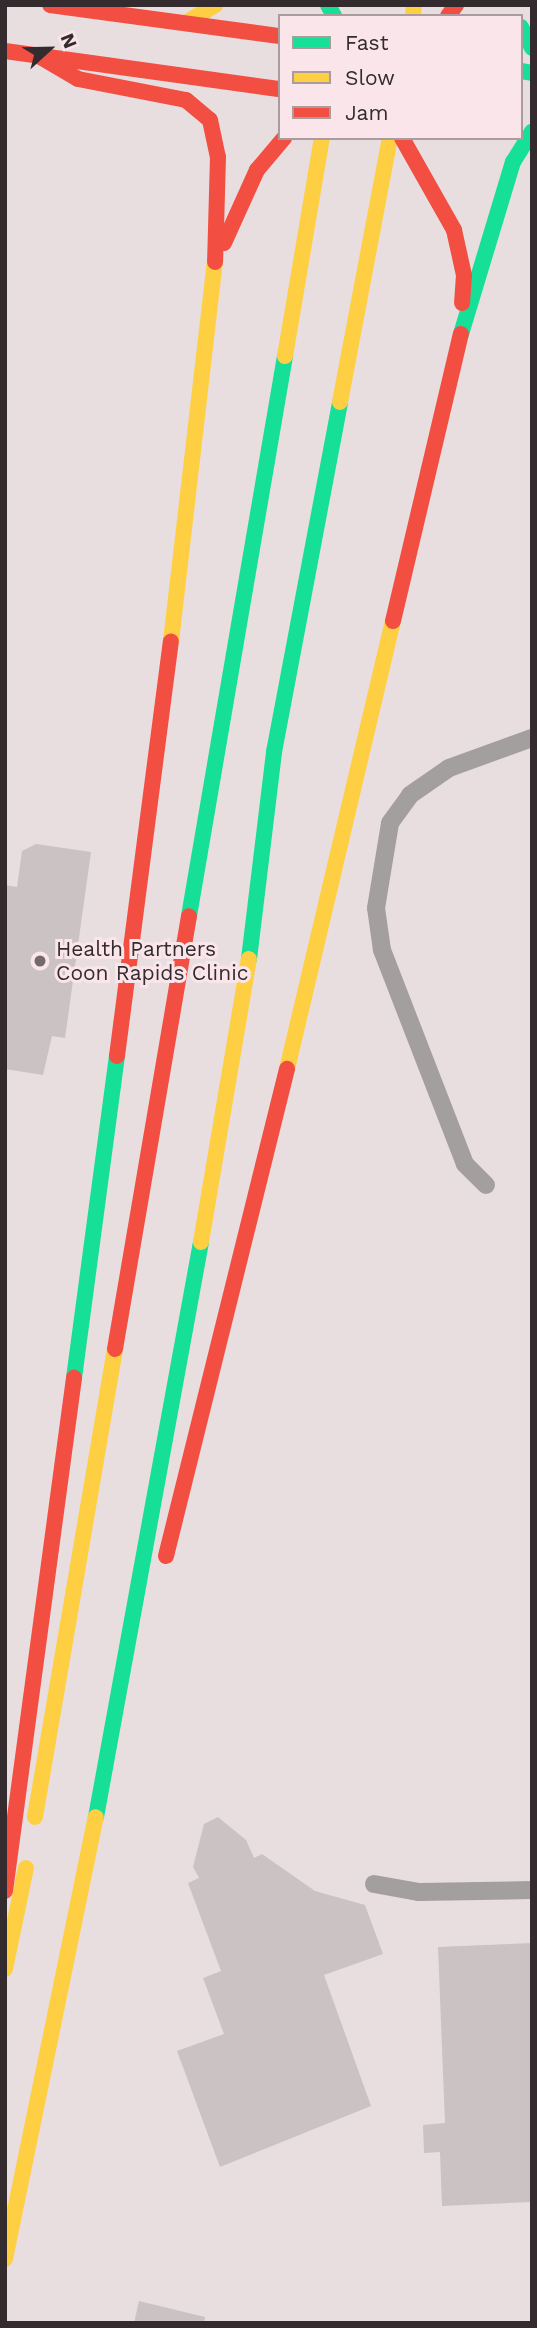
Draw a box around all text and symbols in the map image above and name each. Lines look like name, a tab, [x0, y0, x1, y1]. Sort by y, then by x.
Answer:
north arrow	[14, 14, 84, 84]
legend	[278, 14, 523, 140]
text: N	[56, 30, 82, 52]
text: Fast	[345, 30, 389, 55]
text: Slow	[345, 65, 395, 90]
text: Jam	[345, 100, 388, 125]
place label: Health Partners Coon Rapids Clinic	[56, 936, 249, 986]
marker: Health Partners Coon Rapids Clinic	[30, 951, 50, 971]

